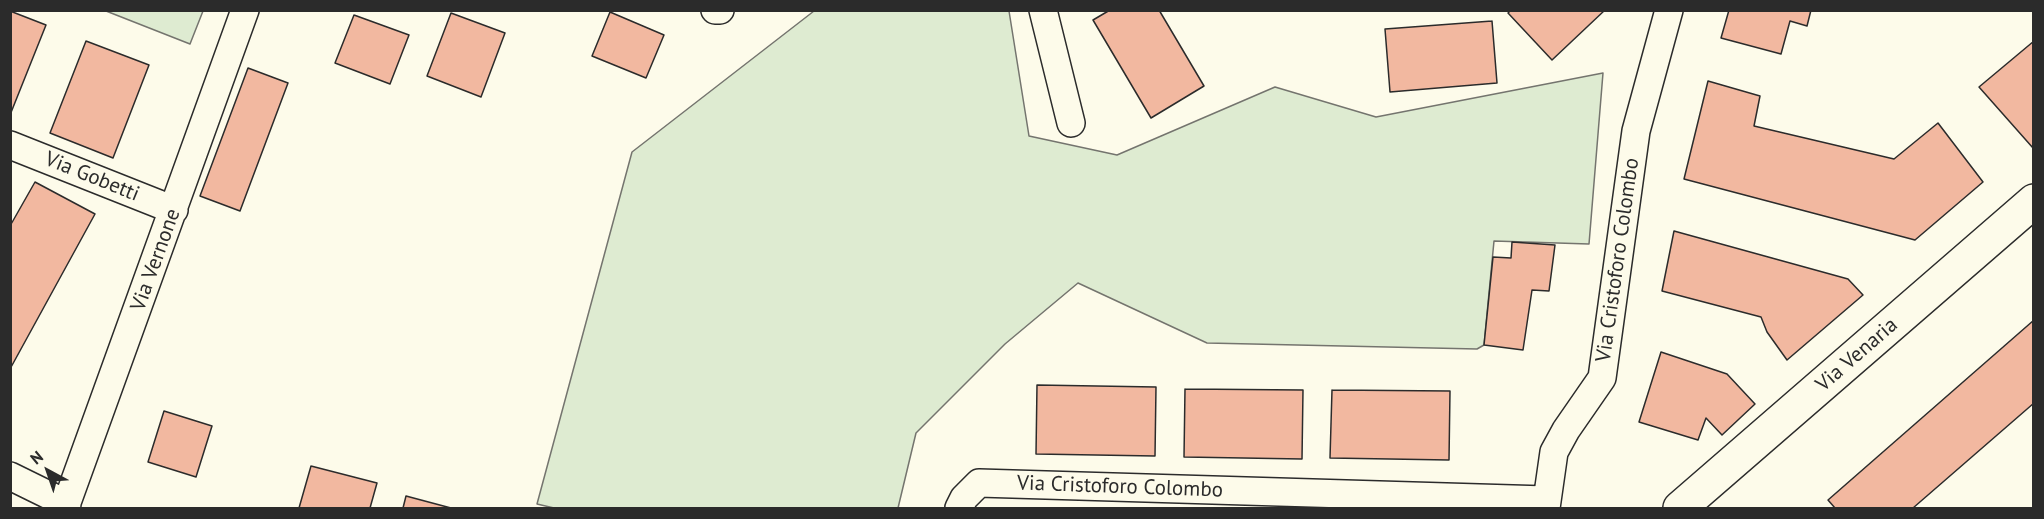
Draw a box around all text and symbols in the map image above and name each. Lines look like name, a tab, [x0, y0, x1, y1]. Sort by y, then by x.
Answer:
street label: Via Gobetti	[41, 147, 143, 207]
street label: Via Cristoforo Colombo	[1591, 156, 1645, 364]
street label: Via Vernone	[126, 205, 186, 315]
street label: Via Venaria	[1811, 313, 1903, 397]
north arrow	[18, 441, 78, 501]
text: N	[26, 446, 47, 468]
street label: Via Cristoforo Colombo	[1017, 471, 1223, 503]

